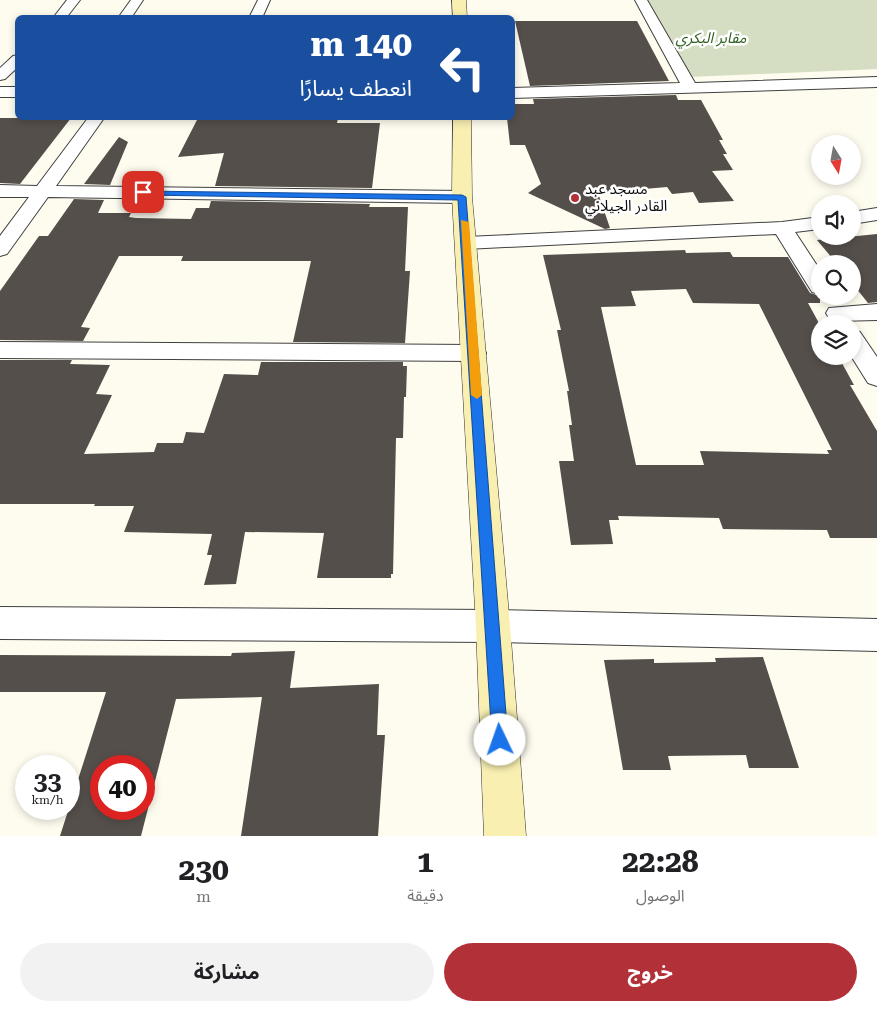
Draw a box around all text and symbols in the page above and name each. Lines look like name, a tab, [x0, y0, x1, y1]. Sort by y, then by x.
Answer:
text: 140 m	[311, 24, 412, 65]
park label: مقابر البكري	[675, 29, 747, 49]
icon: left	[430, 35, 495, 100]
text: انعطف يسارًا	[300, 76, 412, 101]
north arrow	[811, 135, 861, 185]
map controls	[811, 135, 861, 365]
pin	[122, 171, 164, 213]
icon: arrive	[129, 178, 157, 206]
place label: مسجد عبد القادر الجيلاني	[585, 180, 667, 217]
marker: مسجد عبد القادر الجيلاني	[569, 192, 581, 204]
button: sound	[811, 195, 861, 245]
button: search	[811, 255, 861, 305]
button: layers	[811, 315, 861, 365]
position arrow	[473, 713, 525, 765]
speed limit sign: 40	[90, 755, 155, 820]
text: 33	[33, 767, 62, 796]
text: km/h	[31, 793, 64, 807]
text: 1	[417, 844, 434, 879]
text: 22:28	[622, 844, 699, 879]
text: 230	[178, 852, 229, 887]
text: دقيقة	[407, 886, 444, 905]
text: الوصول	[636, 886, 685, 905]
text: m	[196, 887, 211, 906]
button: مشاركة	[20, 943, 434, 1001]
button: خروج	[444, 943, 857, 1001]

